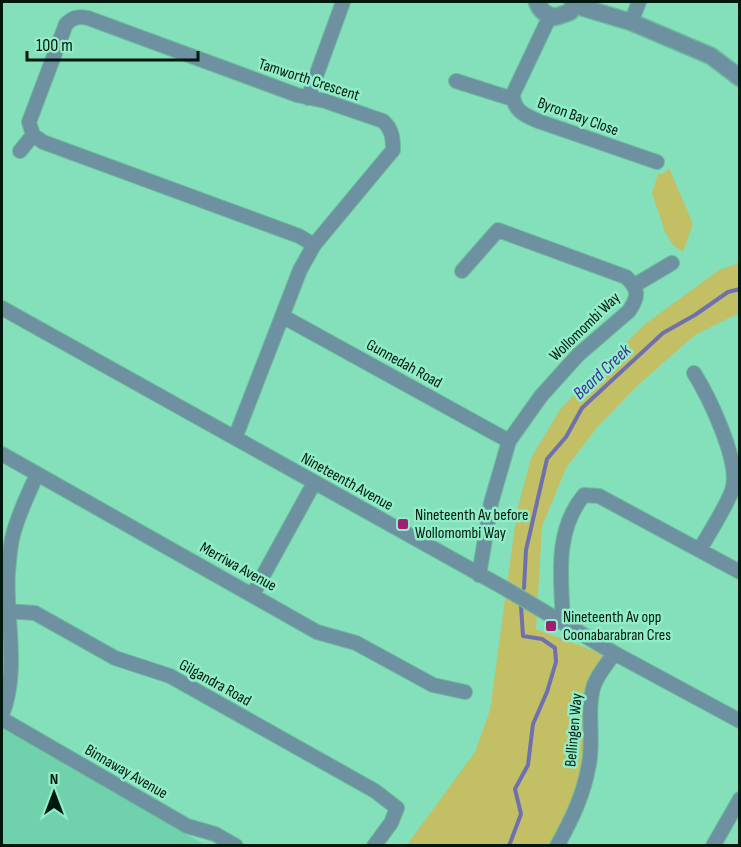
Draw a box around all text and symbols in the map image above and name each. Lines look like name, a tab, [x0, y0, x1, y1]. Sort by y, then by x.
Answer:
scale bar	[27, 24, 198, 62]
text: 100 m	[36, 35, 73, 56]
street label: Tamworth Crescent	[256, 55, 362, 105]
street label: Byron Bay Close	[535, 94, 621, 140]
street label: Wollomombi Way	[546, 289, 624, 365]
street label: Gunnedah Road	[363, 335, 445, 393]
water label: Beard Creek	[569, 339, 636, 404]
street label: Nineteenth Avenue	[298, 449, 396, 515]
place label: Nineteenth Av before Wollomombi Way	[415, 506, 528, 543]
marker: Nineteenth Av before Wollomombi Way	[396, 517, 410, 531]
street label: Merriwa Avenue	[196, 538, 280, 596]
place label: Nineteenth Av opp Coonabarabran Cres	[563, 608, 671, 645]
marker: Nineteenth Av opp Coonabarabran Cres	[544, 619, 558, 633]
street label: Gilgandra Road	[176, 655, 254, 711]
street label: Bellingen Way	[561, 692, 587, 768]
street label: Binnaway Avenue	[81, 741, 171, 803]
north arrow	[24, 763, 84, 823]
text: N	[50, 770, 58, 789]

